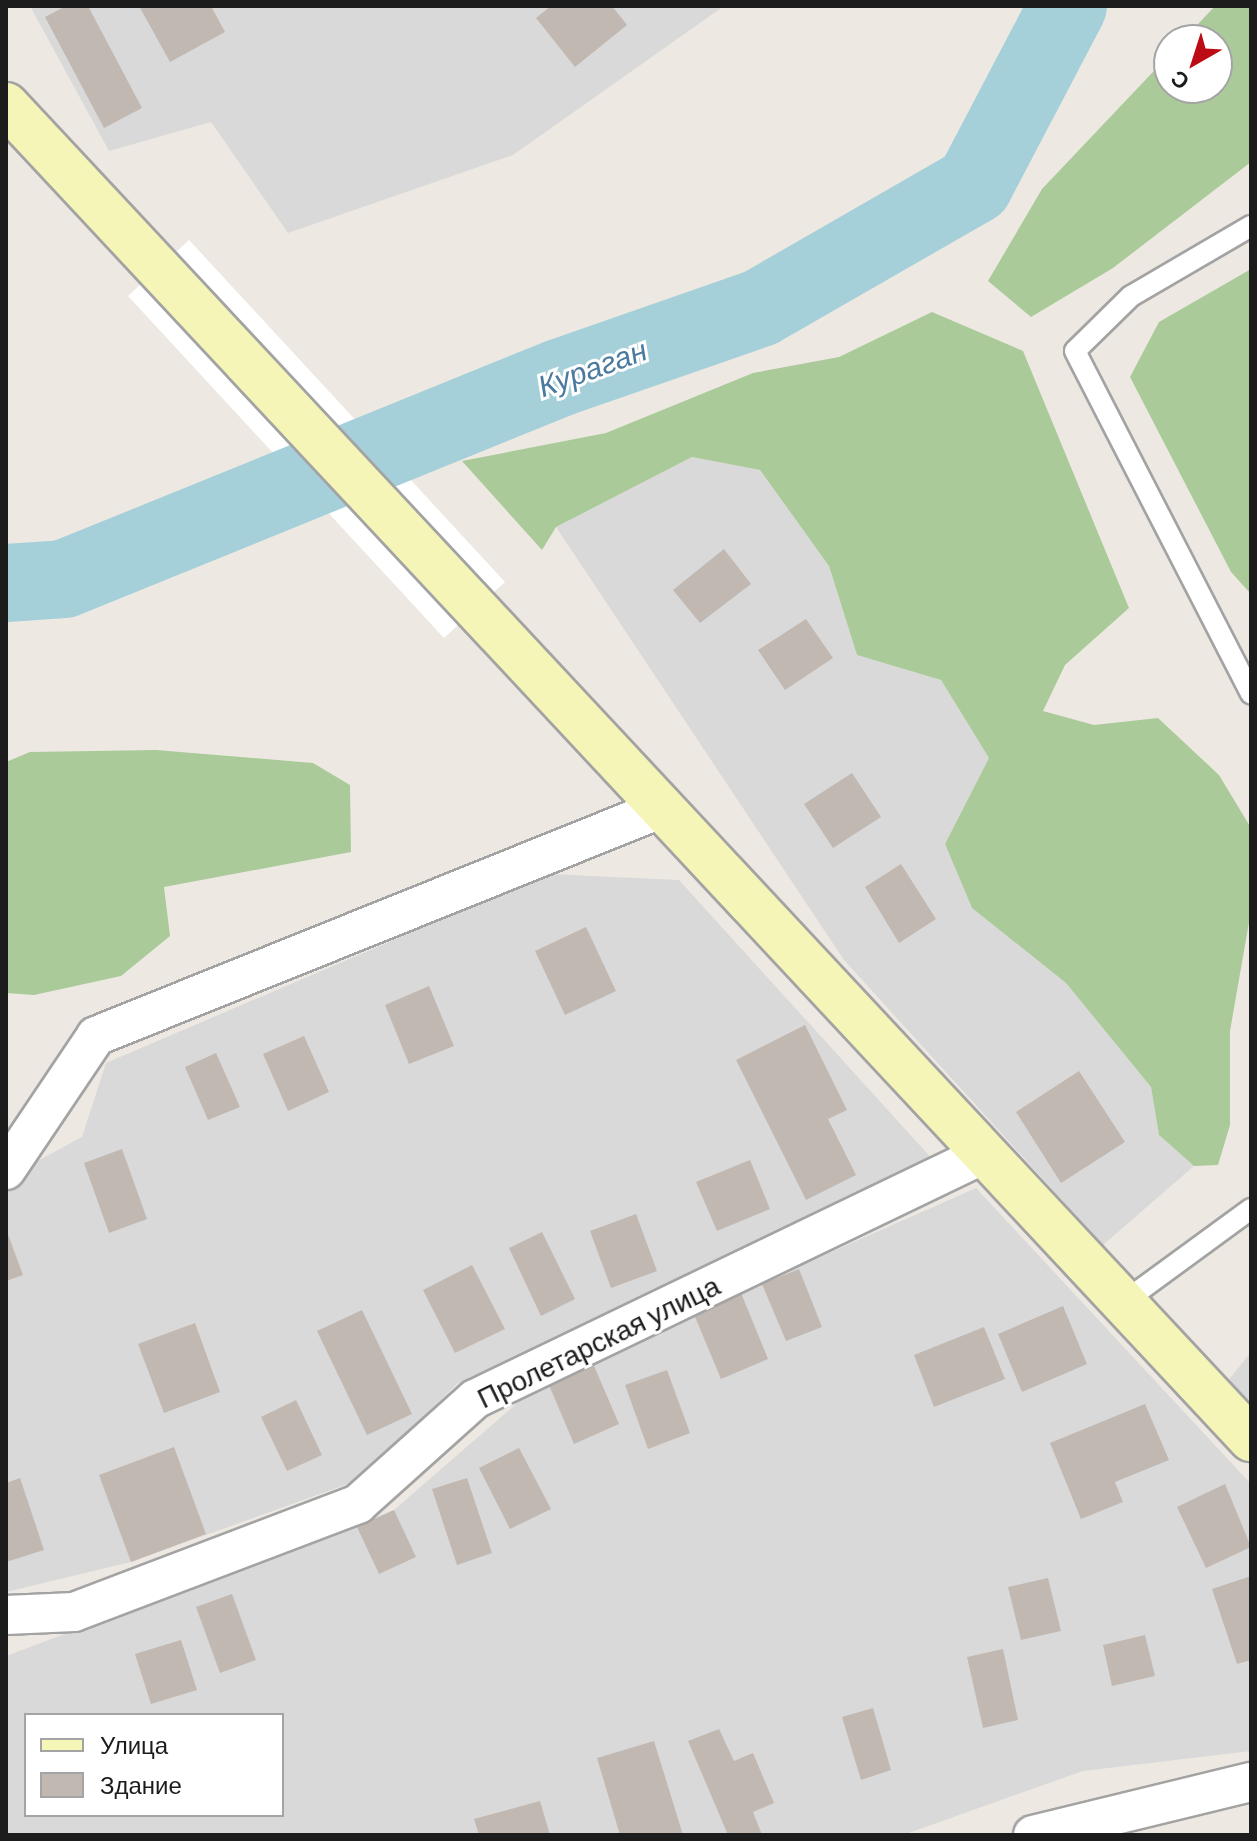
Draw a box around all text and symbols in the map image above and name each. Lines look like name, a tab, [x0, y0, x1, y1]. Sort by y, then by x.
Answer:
north arrow	[1153, 24, 1233, 104]
text: С	[1165, 66, 1194, 96]
water label: Кураган	[533, 331, 651, 403]
street label: Пролетарская улица	[471, 1268, 725, 1414]
legend	[24, 1713, 284, 1817]
text: Улица	[100, 1730, 168, 1759]
text: Здание	[100, 1770, 182, 1799]

